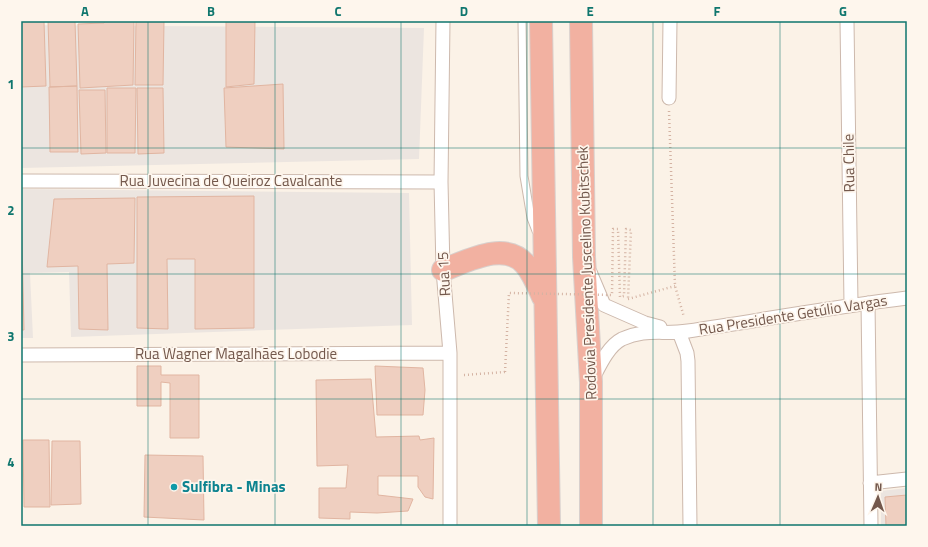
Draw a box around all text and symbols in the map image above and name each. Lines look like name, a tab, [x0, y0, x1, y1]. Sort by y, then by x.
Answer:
text: A	[81, 1, 89, 21]
text: B	[207, 1, 215, 21]
text: C	[334, 1, 342, 21]
text: D	[460, 1, 468, 21]
text: E	[586, 1, 594, 21]
text: F	[714, 1, 721, 21]
text: G	[839, 1, 847, 21]
text: 1	[7, 74, 15, 94]
street label: Rua Chile	[836, 134, 861, 192]
street label: Rodovia Presidente Juscelino Kubitschek	[571, 146, 602, 400]
street label: Rua Juvecina de Queiroz Cavalcante	[120, 169, 342, 192]
text: 2	[7, 200, 15, 220]
street label: Rua 15	[431, 251, 456, 297]
street label: Rua Presidente Getúlio Vargas	[697, 288, 889, 341]
text: 3	[7, 326, 15, 346]
street label: Rua Wagner Magalhães Lobodie	[135, 342, 337, 365]
text: 4	[7, 452, 15, 472]
place label: Sulfibra - Minas	[182, 475, 286, 498]
north arrow	[858, 477, 898, 517]
text: N	[874, 479, 882, 495]
marker: Sulfibra - Minas	[169, 482, 179, 492]

